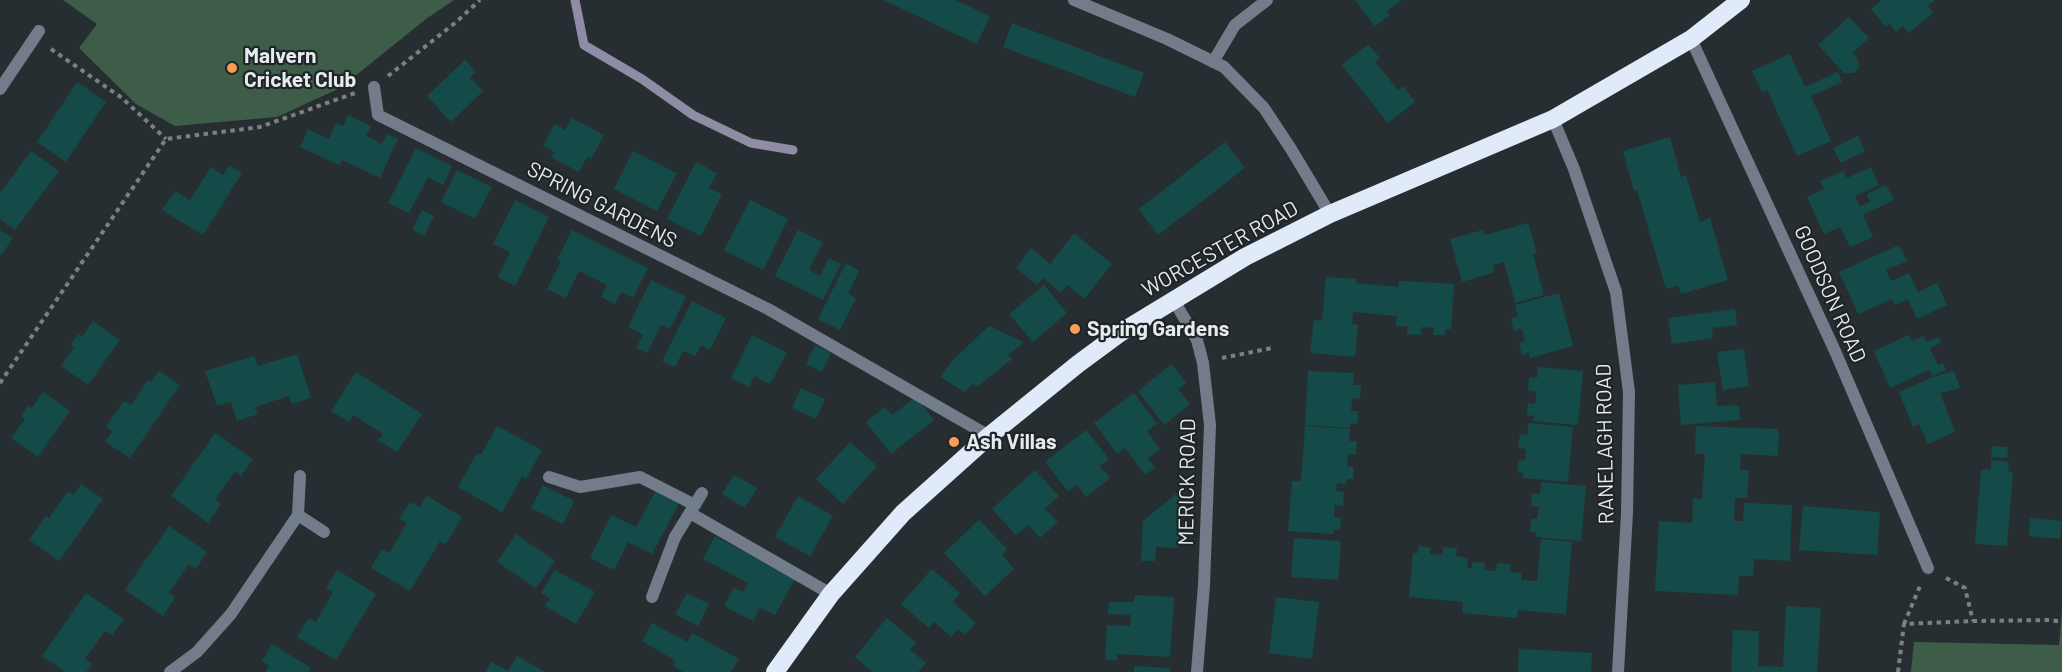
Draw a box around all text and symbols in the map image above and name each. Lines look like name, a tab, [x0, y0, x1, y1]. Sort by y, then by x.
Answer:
place label: Malvern Cricket Club	[244, 43, 356, 93]
marker: Malvern Cricket Club	[225, 61, 239, 75]
street label: SPRING GARDENS	[523, 156, 681, 254]
street label: WORCESTER ROAD	[1138, 196, 1302, 302]
street label: GOODSON ROAD	[1789, 222, 1871, 366]
place label: Spring Gardens	[1087, 316, 1229, 342]
marker: Spring Gardens	[1068, 322, 1082, 336]
street label: RANELAGH ROAD	[1591, 363, 1619, 525]
street label: MERICK ROAD	[1173, 418, 1201, 546]
place label: Ash Villas	[966, 429, 1057, 455]
marker: Ash Villas	[947, 435, 961, 449]

